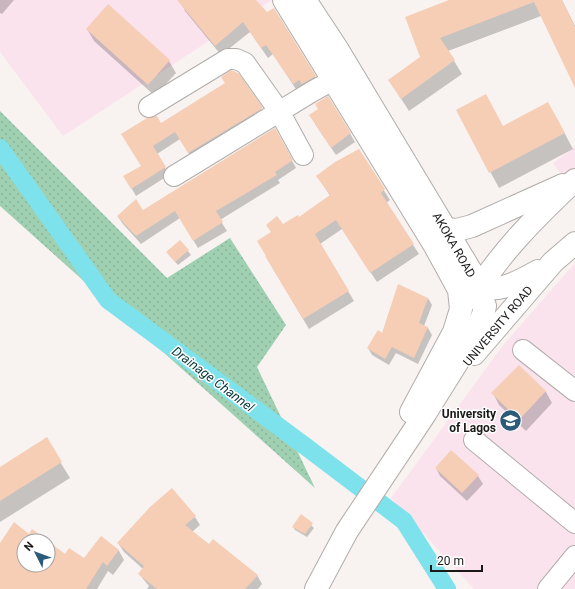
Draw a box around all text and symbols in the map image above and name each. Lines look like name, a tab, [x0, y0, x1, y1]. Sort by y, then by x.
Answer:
street label: AKOKA ROAD	[430, 210, 478, 280]
street label: UNIVERSITY ROAD	[460, 283, 536, 369]
water label: Drainage Channel	[169, 343, 258, 415]
place label: University of Lagos	[442, 407, 497, 435]
school or university icon: University of Lagos	[498, 408, 524, 434]
north arrow	[16, 533, 56, 573]
text: N	[22, 539, 37, 554]
scale bar	[431, 547, 482, 573]
text: 20 m	[437, 554, 464, 568]

